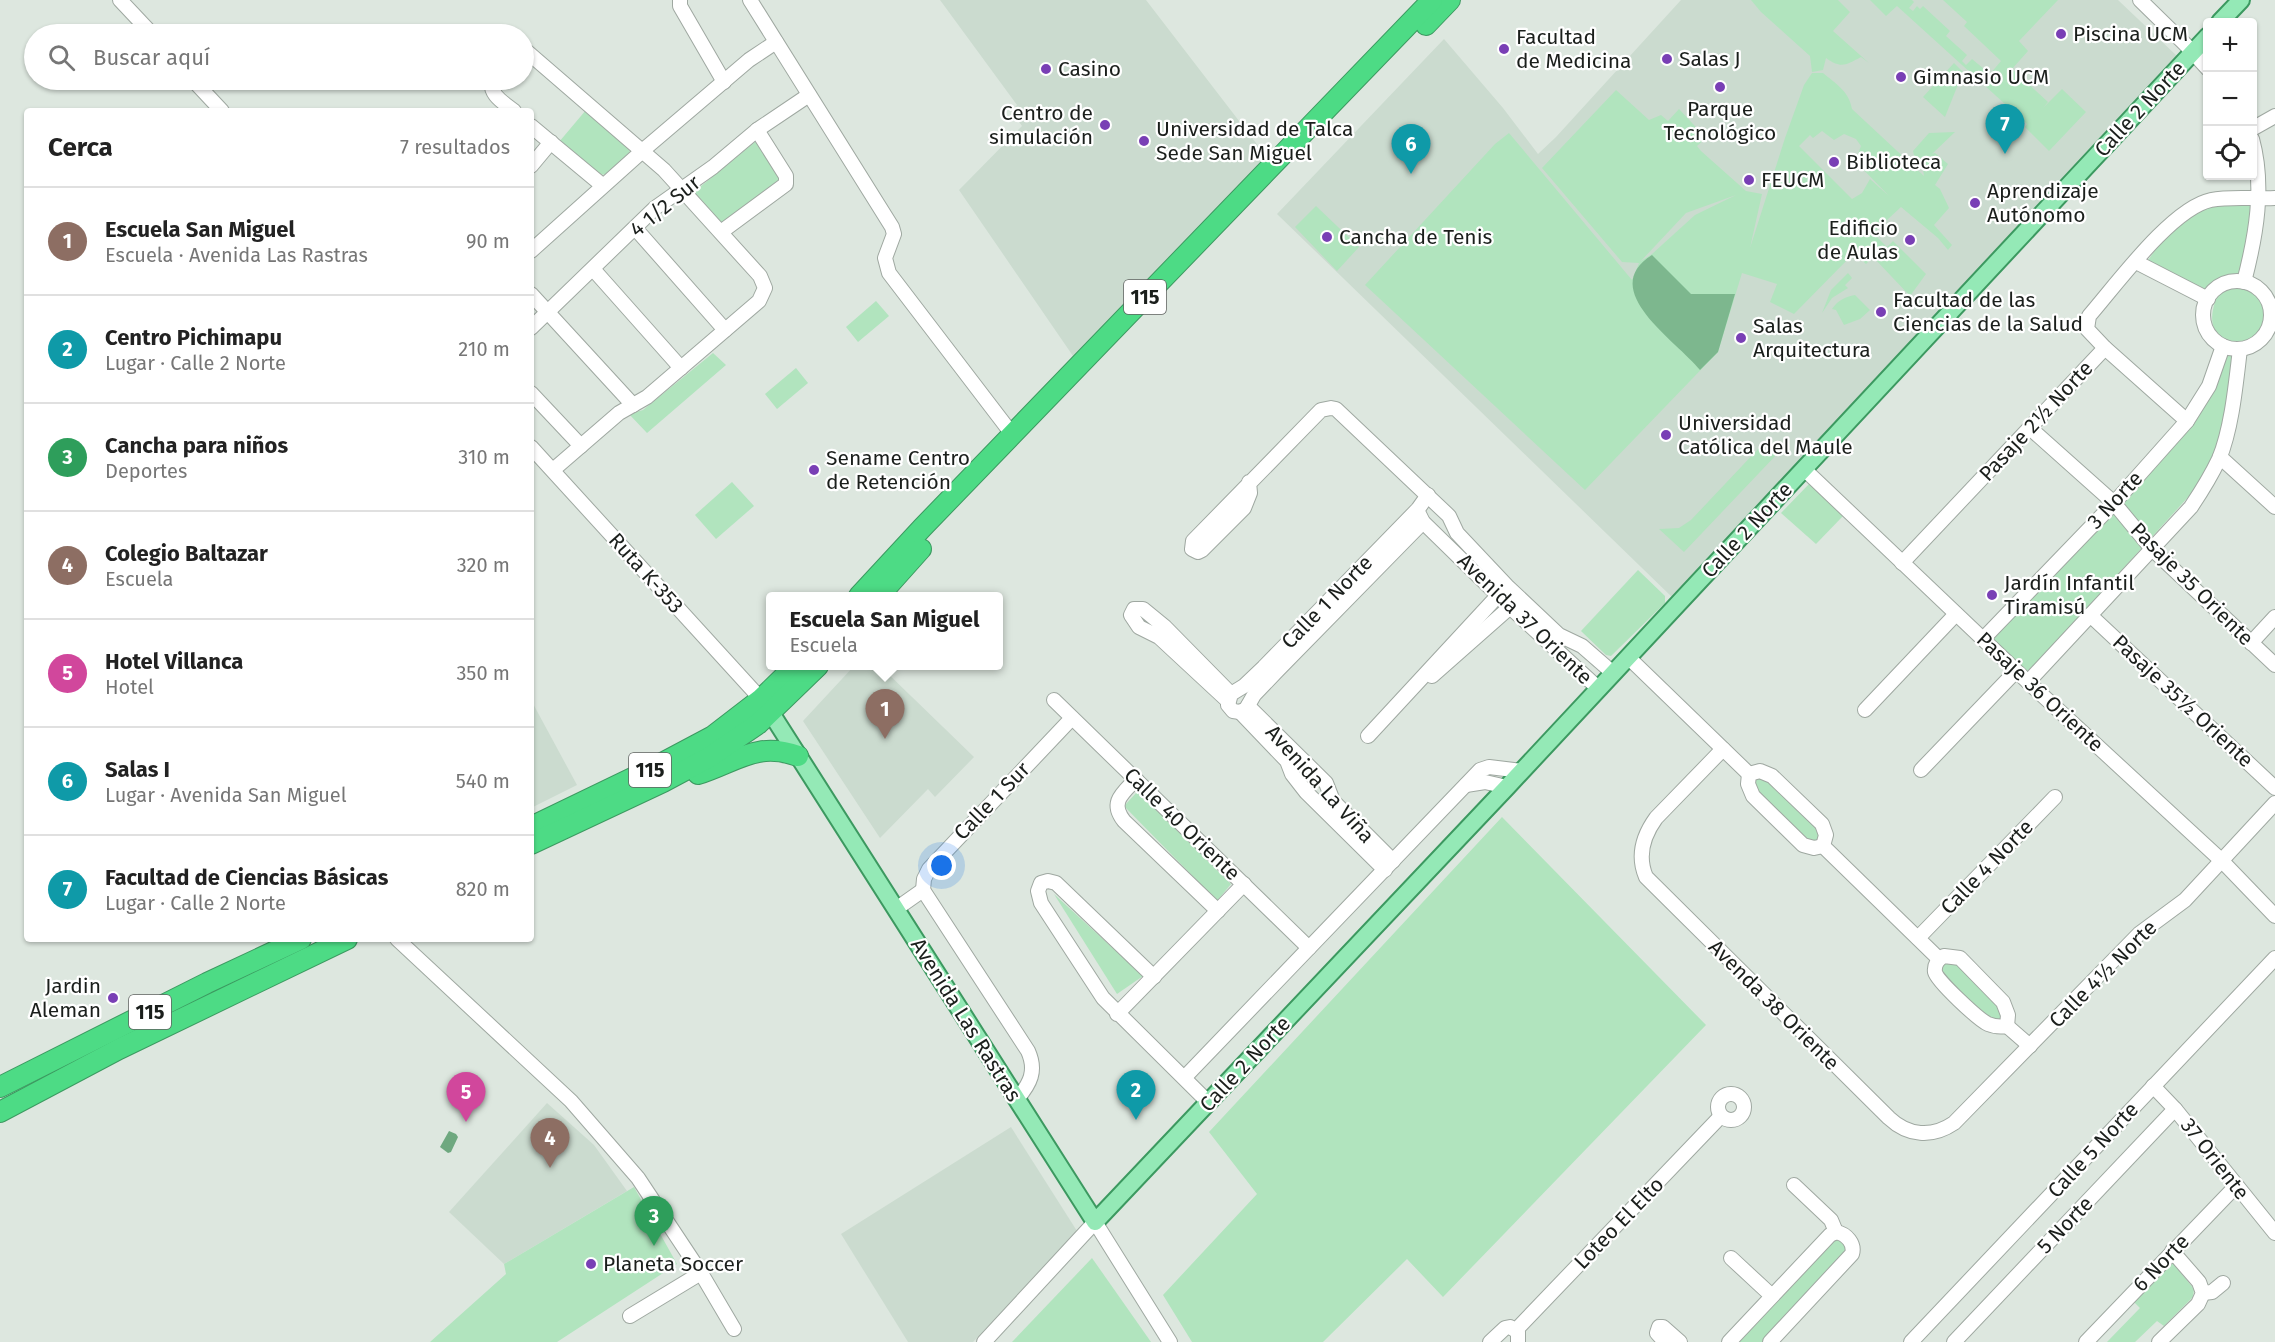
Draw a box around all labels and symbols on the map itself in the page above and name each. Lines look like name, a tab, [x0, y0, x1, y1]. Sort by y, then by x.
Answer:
place label: Piscina UCM	[2073, 21, 2188, 47]
place label: Facultad de Medicina	[1516, 24, 1632, 74]
marker: Piscina UCM	[2054, 27, 2068, 41]
marker: Facultad de Medicina	[1497, 42, 1511, 56]
place label: Salas J	[1679, 46, 1741, 72]
marker: Salas J	[1660, 52, 1674, 66]
place label: Casino	[1058, 56, 1121, 82]
street label: Calle 2 Norte	[2089, 56, 2191, 162]
marker: Casino	[1039, 62, 1053, 76]
place label: Gimnasio UCM	[1913, 64, 2049, 90]
marker: Gimnasio UCM	[1894, 70, 1908, 84]
marker: Parque Tecnológico	[1713, 80, 1727, 94]
place label: Parque Tecnológico	[1664, 96, 1776, 146]
place label: Centro de simulación	[989, 100, 1093, 150]
pin: 7	[1986, 104, 2024, 154]
place label: Universidad de Talca Sede San Miguel	[1156, 116, 1353, 166]
marker: Centro de simulación	[1098, 118, 1112, 132]
pin: 6	[1392, 124, 1430, 174]
marker: Universidad de Talca Sede San Miguel	[1137, 134, 1151, 148]
place label: Biblioteca	[1846, 149, 1941, 175]
marker: Biblioteca	[1827, 155, 1841, 169]
place label: FEUCM	[1761, 167, 1824, 193]
street label: 4 1/2 Sur	[624, 170, 706, 242]
marker: FEUCM	[1742, 173, 1756, 187]
place label: Aprendizaje Autónomo	[1987, 178, 2099, 228]
marker: Aprendizaje Autónomo	[1968, 196, 1982, 210]
place label: Edificio de Aulas	[1817, 215, 1898, 265]
place label: Cancha de Tenis	[1339, 224, 1493, 250]
marker: Cancha de Tenis	[1320, 230, 1334, 244]
marker: Edificio de Aulas	[1903, 233, 1917, 247]
road number: 115	[1124, 280, 1166, 314]
place label: Facultad de las Ciencias de la Salud	[1893, 287, 2083, 337]
marker: Facultad de las Ciencias de la Salud	[1874, 305, 1888, 319]
place label: Salas Arquitectura	[1753, 313, 1871, 363]
marker: Salas Arquitectura	[1734, 331, 1748, 345]
street label: Pasaje 2½ Norte	[1974, 355, 2098, 487]
place label: Universidad Católica del Maule	[1678, 410, 1853, 460]
marker: Universidad Católica del Maule	[1659, 428, 1673, 442]
place label: Sename Centro de Retención	[826, 445, 970, 495]
marker: Sename Centro de Retención	[807, 463, 821, 477]
street label: 3 Norte	[2082, 466, 2148, 534]
street label: Calle 2 Norte	[1696, 477, 1798, 583]
street label: Pasaje 35 Oriente	[2125, 517, 2259, 651]
street label: Ruta K-353	[603, 527, 689, 619]
street label: Avenida 37 Oriente	[1452, 548, 1598, 690]
street label: Calle 1 Norte	[1276, 550, 1378, 654]
place label: Jardín Infantil Tiramisú	[2004, 570, 2134, 620]
marker: Jardín Infantil Tiramisú	[1985, 588, 1999, 602]
street label: Pasaje 36 Oriente	[1971, 626, 2109, 758]
street label: Pasaje 35½ Oriente	[2107, 629, 2259, 773]
pin: 1	[866, 690, 904, 739]
street label: Avenida La Viña	[1260, 720, 1380, 848]
road number: 115	[629, 753, 671, 787]
street label: Calle 1 Sur	[948, 757, 1036, 845]
street label: Calle 40 Oriente	[1118, 762, 1246, 886]
street label: Calle 4 Norte	[1935, 814, 2039, 920]
your location	[927, 851, 956, 880]
street label: Calle 4½ Norte	[2044, 915, 2162, 1033]
street label: Avenida Las Rastras	[905, 933, 1027, 1107]
street label: Avenda 38 Oriente	[1703, 934, 1845, 1076]
place label: Jardin Aleman	[30, 973, 101, 1023]
marker: Jardin Aleman	[106, 991, 120, 1005]
road number: 115	[129, 995, 171, 1029]
street label: Calle 2 Norte	[1194, 1011, 1296, 1117]
pin: 2	[1116, 1070, 1156, 1120]
pin: 5	[446, 1072, 486, 1122]
street label: Calle 5 Norte	[2042, 1097, 2144, 1203]
street label: 37 Oriente	[2175, 1113, 2255, 1205]
pin: 4	[530, 1118, 570, 1168]
street label: Loteo El Elto	[1569, 1171, 1669, 1275]
street label: 5 Norte	[2032, 1191, 2098, 1259]
pin: 3	[634, 1196, 674, 1246]
street label: 6 Norte	[2127, 1229, 2195, 1297]
place label: Planeta Soccer	[603, 1251, 743, 1277]
marker: Planeta Soccer	[584, 1257, 598, 1271]

